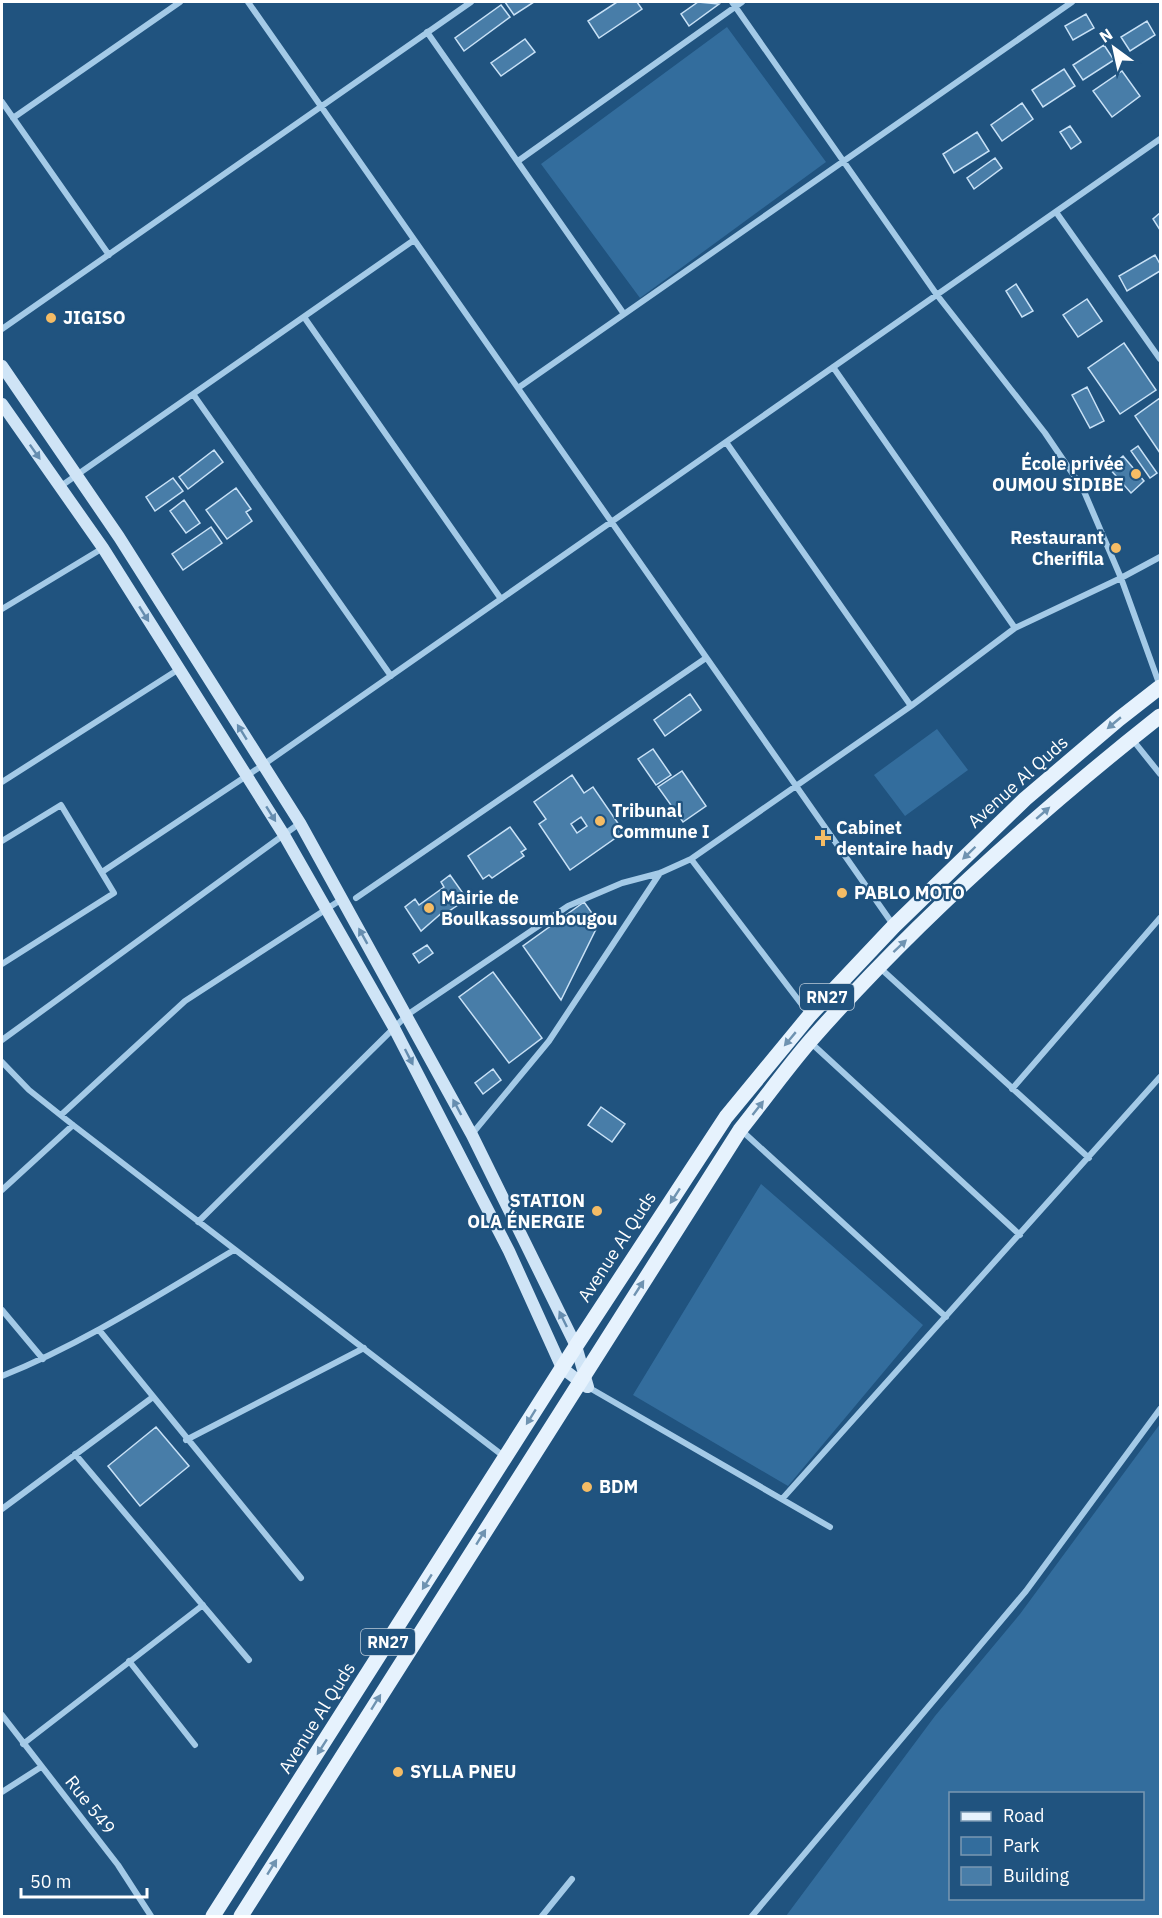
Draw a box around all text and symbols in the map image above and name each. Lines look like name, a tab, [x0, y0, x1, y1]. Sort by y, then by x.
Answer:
north arrow	[1084, 18, 1144, 78]
text: N	[1096, 24, 1116, 47]
place label: JIGISO	[63, 306, 126, 329]
marker: JIGISO	[44, 311, 58, 325]
one-way arrow	[29, 444, 41, 460]
place label: École privée OUMOU SIDIBE	[992, 451, 1124, 496]
marker: École privée OUMOU SIDIBE	[1129, 467, 1143, 481]
place label: Restaurant Cherifila	[1010, 526, 1104, 570]
marker: Restaurant Cherifila	[1109, 541, 1123, 555]
one-way arrow	[139, 606, 150, 622]
one-way arrow	[1107, 716, 1122, 729]
one-way arrow	[237, 724, 248, 740]
street label: Avenue Al Quds	[963, 731, 1073, 833]
place label: Tribunal Commune I	[612, 799, 710, 843]
one-way arrow	[265, 806, 276, 822]
one-way arrow	[1035, 807, 1050, 820]
marker: Tribunal Commune I	[593, 814, 607, 828]
place label: Cabinet dentaire hady	[836, 816, 954, 860]
marker: Cabinet dentaire hady	[814, 829, 832, 847]
one-way arrow	[963, 846, 977, 860]
place label: PABLO MOTO	[854, 881, 965, 904]
place label: Mairie de Boulkassoumbougou	[441, 886, 618, 930]
marker: PABLO MOTO	[835, 886, 849, 900]
marker: Mairie de Boulkassoumbougou	[422, 901, 436, 915]
one-way arrow	[358, 927, 368, 944]
one-way arrow	[893, 939, 908, 953]
road number: RN27	[800, 984, 854, 1010]
one-way arrow	[784, 1031, 797, 1047]
one-way arrow	[404, 1048, 414, 1065]
one-way arrow	[452, 1098, 462, 1115]
one-way arrow	[751, 1100, 764, 1116]
street label: Avenue Al Quds	[572, 1187, 661, 1306]
one-way arrow	[669, 1187, 680, 1204]
place label: STATION OLA ÉNERGIE	[467, 1189, 585, 1233]
marker: STATION OLA ÉNERGIE	[590, 1204, 604, 1218]
one-way arrow	[633, 1280, 644, 1296]
one-way arrow	[558, 1310, 567, 1327]
one-way arrow	[525, 1409, 537, 1425]
place label: BDM	[599, 1475, 638, 1498]
marker: BDM	[580, 1480, 594, 1494]
one-way arrow	[475, 1529, 486, 1546]
one-way arrow	[421, 1574, 432, 1590]
road number: RN27	[361, 1629, 415, 1655]
street label: Avenue Al Quds	[273, 1658, 360, 1778]
one-way arrow	[370, 1694, 381, 1710]
one-way arrow	[317, 1739, 328, 1755]
place label: SYLLA PNEU	[410, 1760, 516, 1783]
marker: SYLLA PNEU	[391, 1765, 405, 1779]
street label: Rue 549	[60, 1771, 120, 1839]
legend	[949, 1792, 1144, 1900]
text: Road	[1003, 1804, 1044, 1827]
text: Park	[1003, 1834, 1040, 1857]
one-way arrow	[266, 1859, 277, 1875]
scale bar	[21, 1861, 147, 1899]
text: Building	[1003, 1864, 1070, 1887]
text: 50 m	[30, 1870, 72, 1893]

